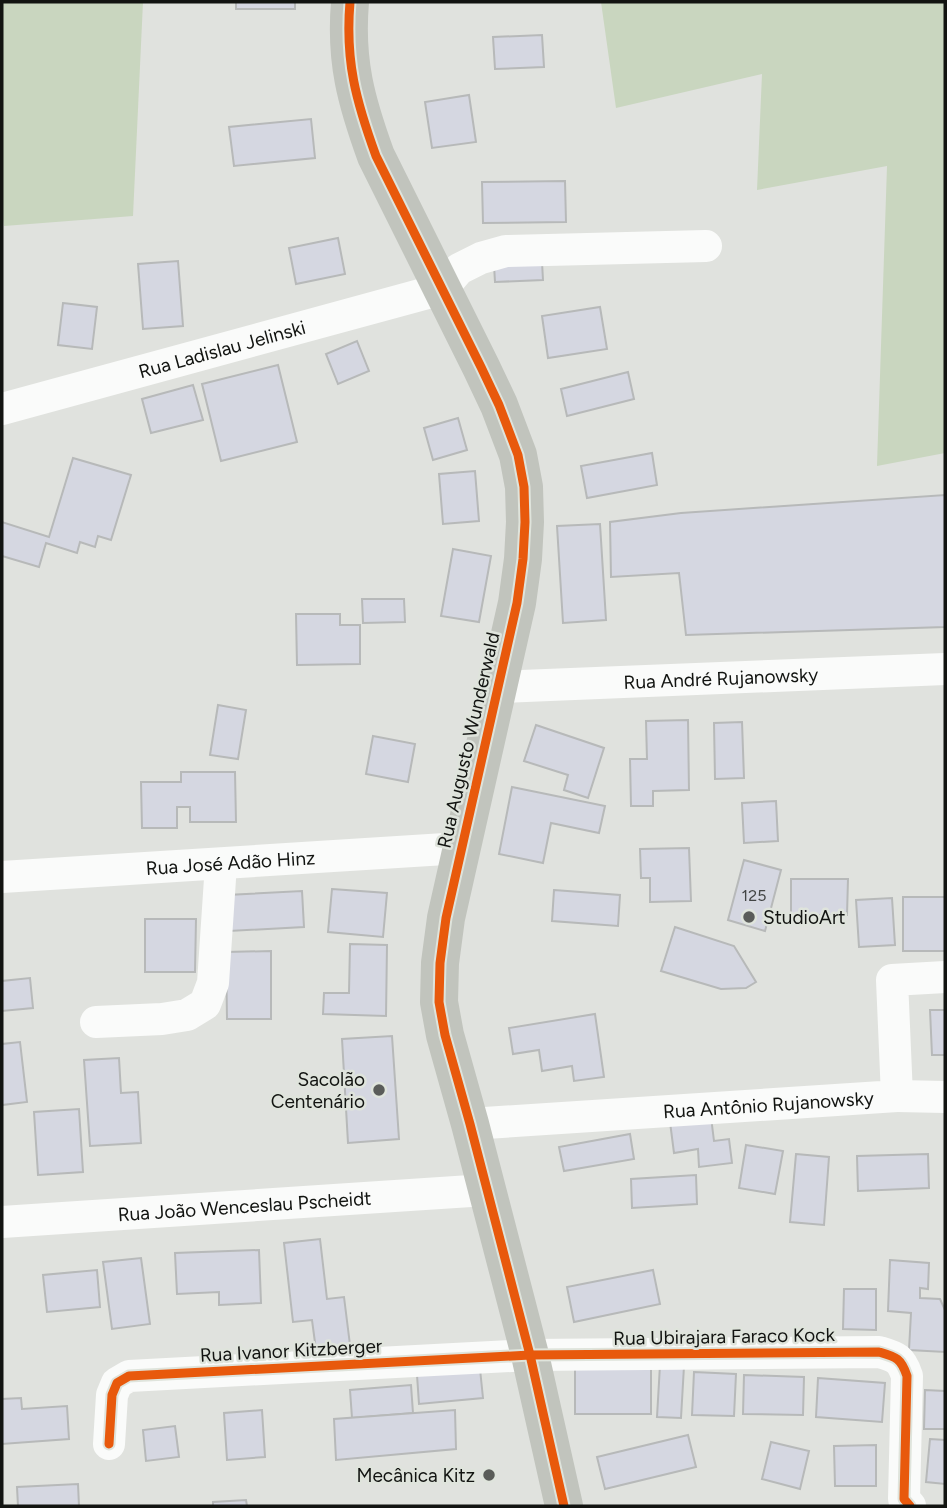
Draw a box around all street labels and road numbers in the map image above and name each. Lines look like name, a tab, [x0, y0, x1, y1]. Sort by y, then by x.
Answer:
street label: Rua Ladislau Jelinski	[136, 316, 308, 383]
street label: Rua Augusto Wunderwald	[432, 630, 505, 850]
street label: Rua André Rujanowsky	[623, 663, 819, 694]
street label: Rua José Adão Hinz	[145, 846, 316, 880]
street label: Rua Antônio Rujanowsky	[662, 1087, 874, 1123]
street label: Rua João Wenceslau Pscheidt	[117, 1187, 372, 1226]
street label: Rua Ubirajara Faraco Kock	[613, 1323, 836, 1350]
street label: Rua Ivanor Kitzberger	[199, 1334, 383, 1367]

